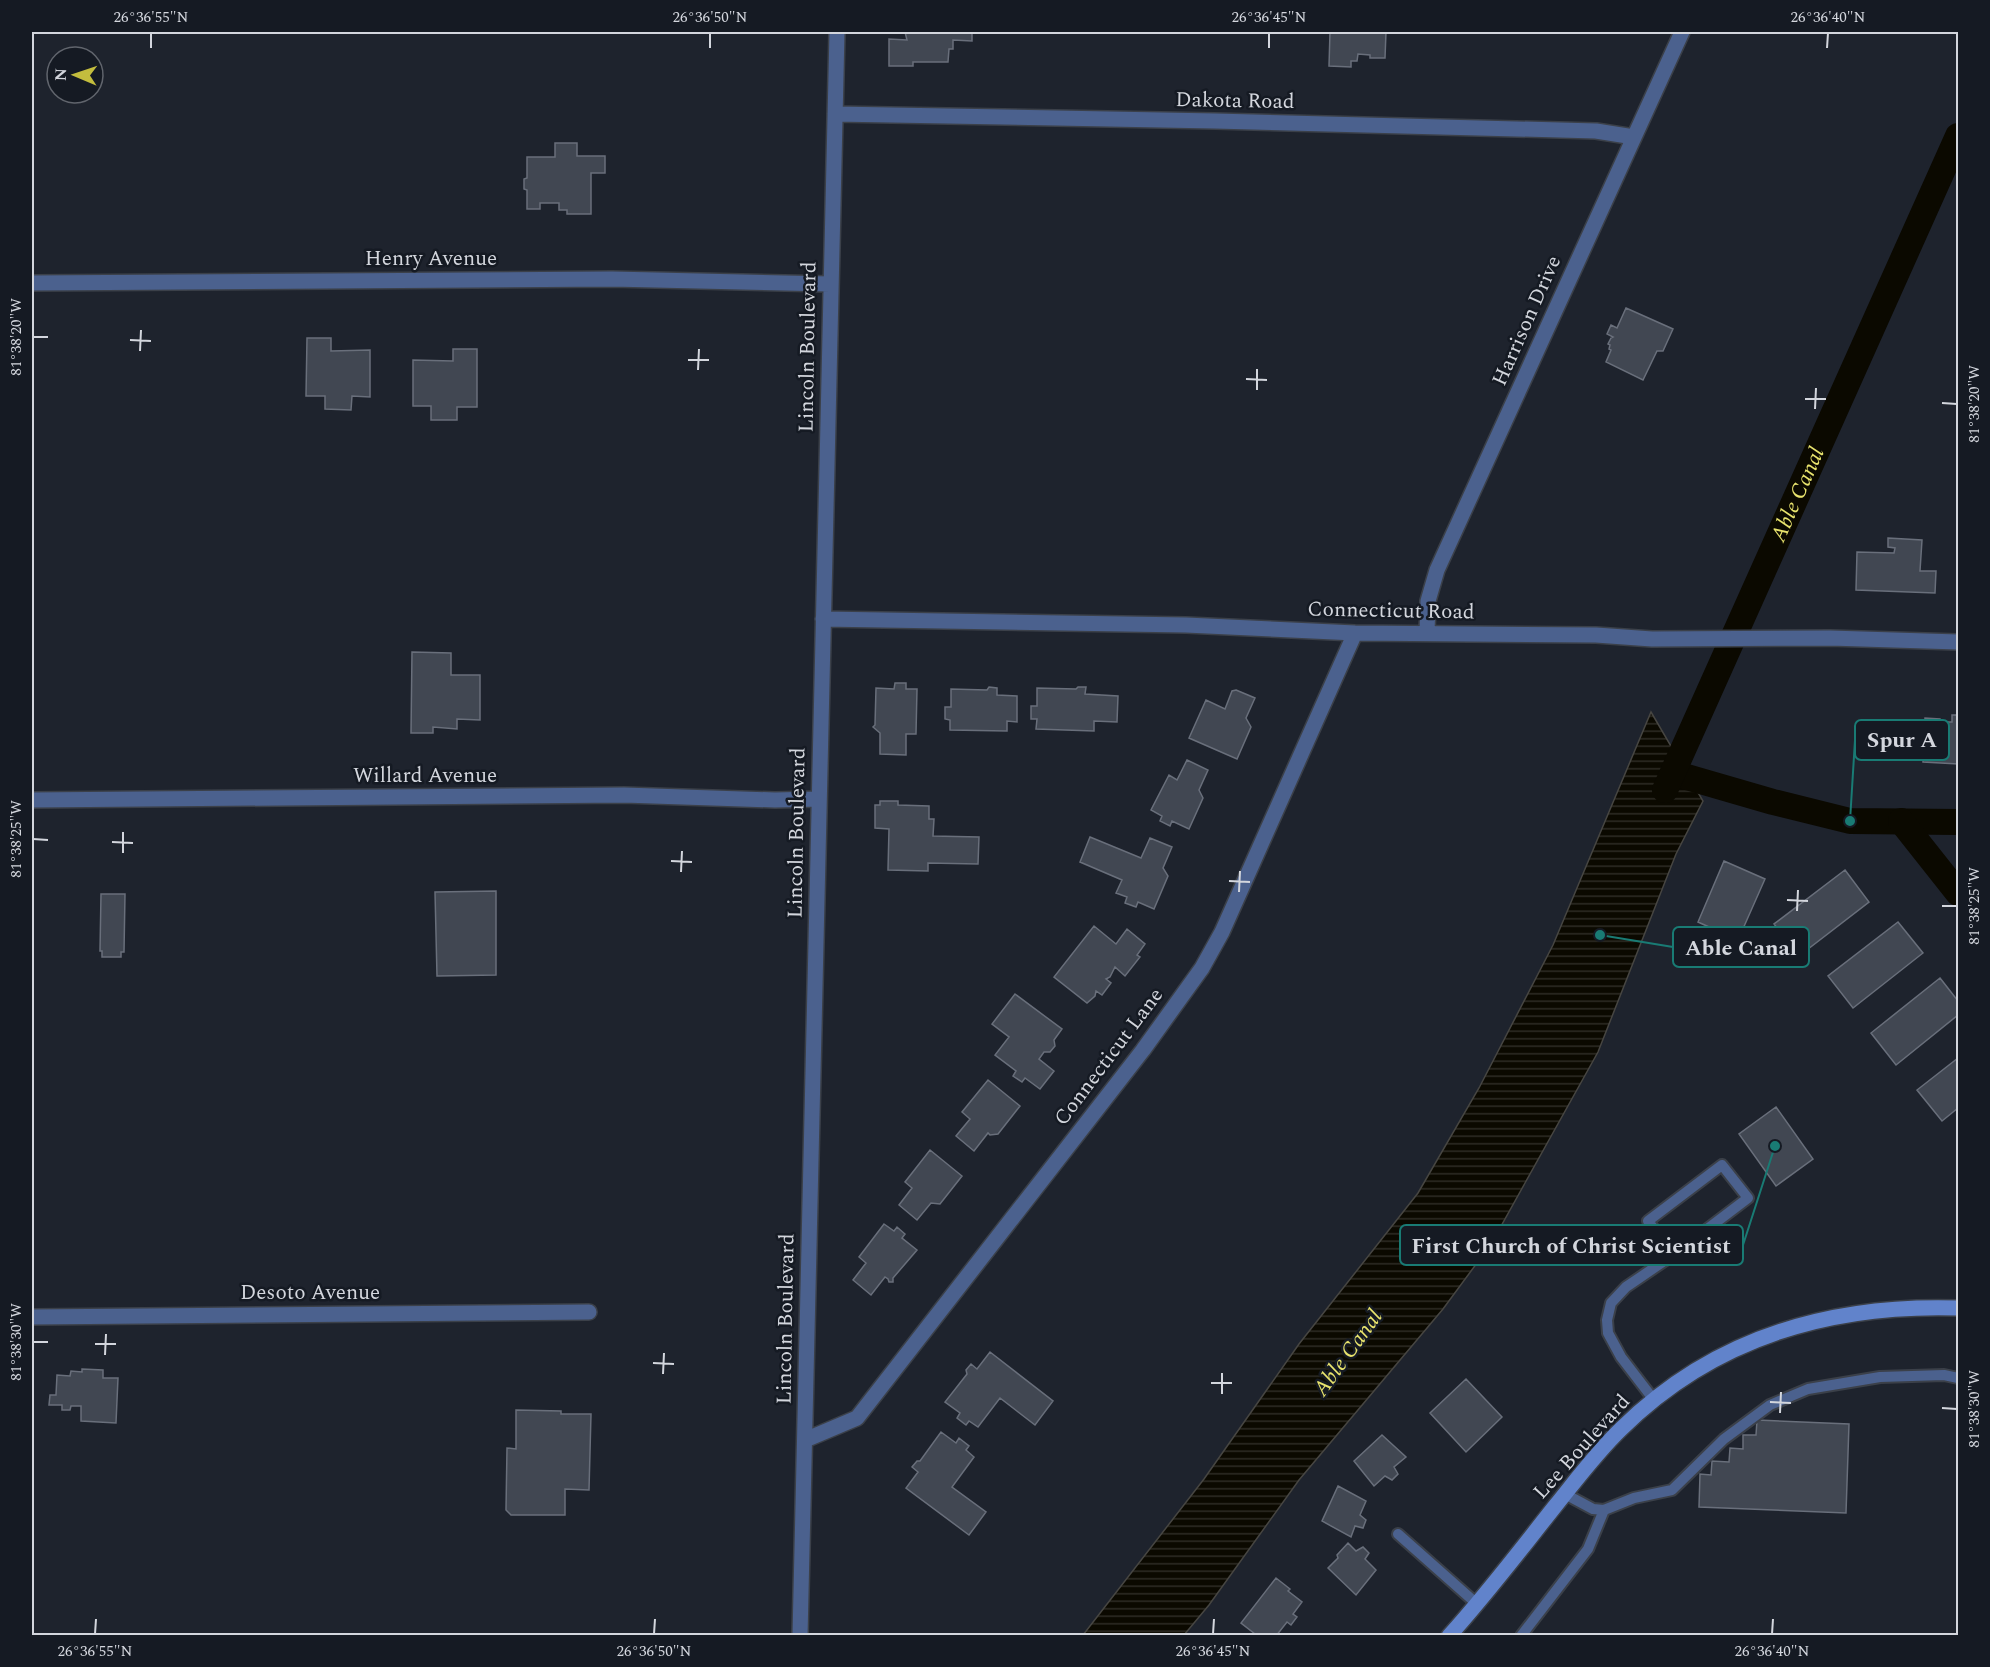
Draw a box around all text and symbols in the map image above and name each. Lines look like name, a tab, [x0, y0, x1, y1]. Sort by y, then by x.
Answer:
text: 26°36'55"N	[114, 6, 189, 29]
text: 26°36'50"N	[673, 6, 748, 29]
text: 26°36'45"N	[1232, 6, 1307, 29]
text: 26°36'40"N	[1791, 6, 1866, 29]
north arrow	[45, 45, 105, 105]
text: N	[49, 68, 73, 81]
street label: Dakota Road	[1175, 84, 1295, 118]
street label: Henry Avenue	[365, 243, 497, 275]
street label: Harrison Drive	[1484, 251, 1570, 391]
street label: Lincoln Boulevard	[791, 261, 825, 433]
text: 81°38'20"W	[5, 298, 28, 376]
text: 81°38'20"W	[1963, 365, 1986, 443]
water label: Able Canal	[1761, 441, 1833, 548]
street label: Connecticut Road	[1307, 594, 1475, 628]
callout: Spur A	[1855, 720, 1949, 760]
text: Spur A	[1867, 724, 1937, 757]
street label: Lincoln Boulevard	[780, 747, 814, 919]
street label: Willard Avenue	[353, 760, 497, 792]
text: 81°38'25"W	[5, 800, 28, 878]
text: 81°38'25"W	[1963, 867, 1986, 945]
callout: Able Canal	[1673, 927, 1809, 967]
text: Able Canal	[1685, 932, 1797, 965]
street label: Connecticut Lane	[1046, 981, 1172, 1133]
callout: First Church of Christ Scientist	[1400, 1225, 1743, 1265]
text: First Church of Christ Scientist	[1411, 1230, 1731, 1263]
street label: Lincoln Boulevard	[769, 1233, 803, 1405]
street label: Desoto Avenue	[240, 1277, 380, 1309]
water label: Able Canal	[1304, 1302, 1391, 1404]
text: 81°38'30"W	[5, 1303, 28, 1381]
text: 81°38'30"W	[1963, 1370, 1986, 1448]
street label: Lee Boulevard	[1526, 1387, 1638, 1507]
text: 26°36'55"N	[58, 1640, 133, 1663]
text: 26°36'50"N	[617, 1640, 692, 1663]
text: 26°36'45"N	[1176, 1640, 1251, 1663]
text: 26°36'40"N	[1735, 1640, 1810, 1663]

